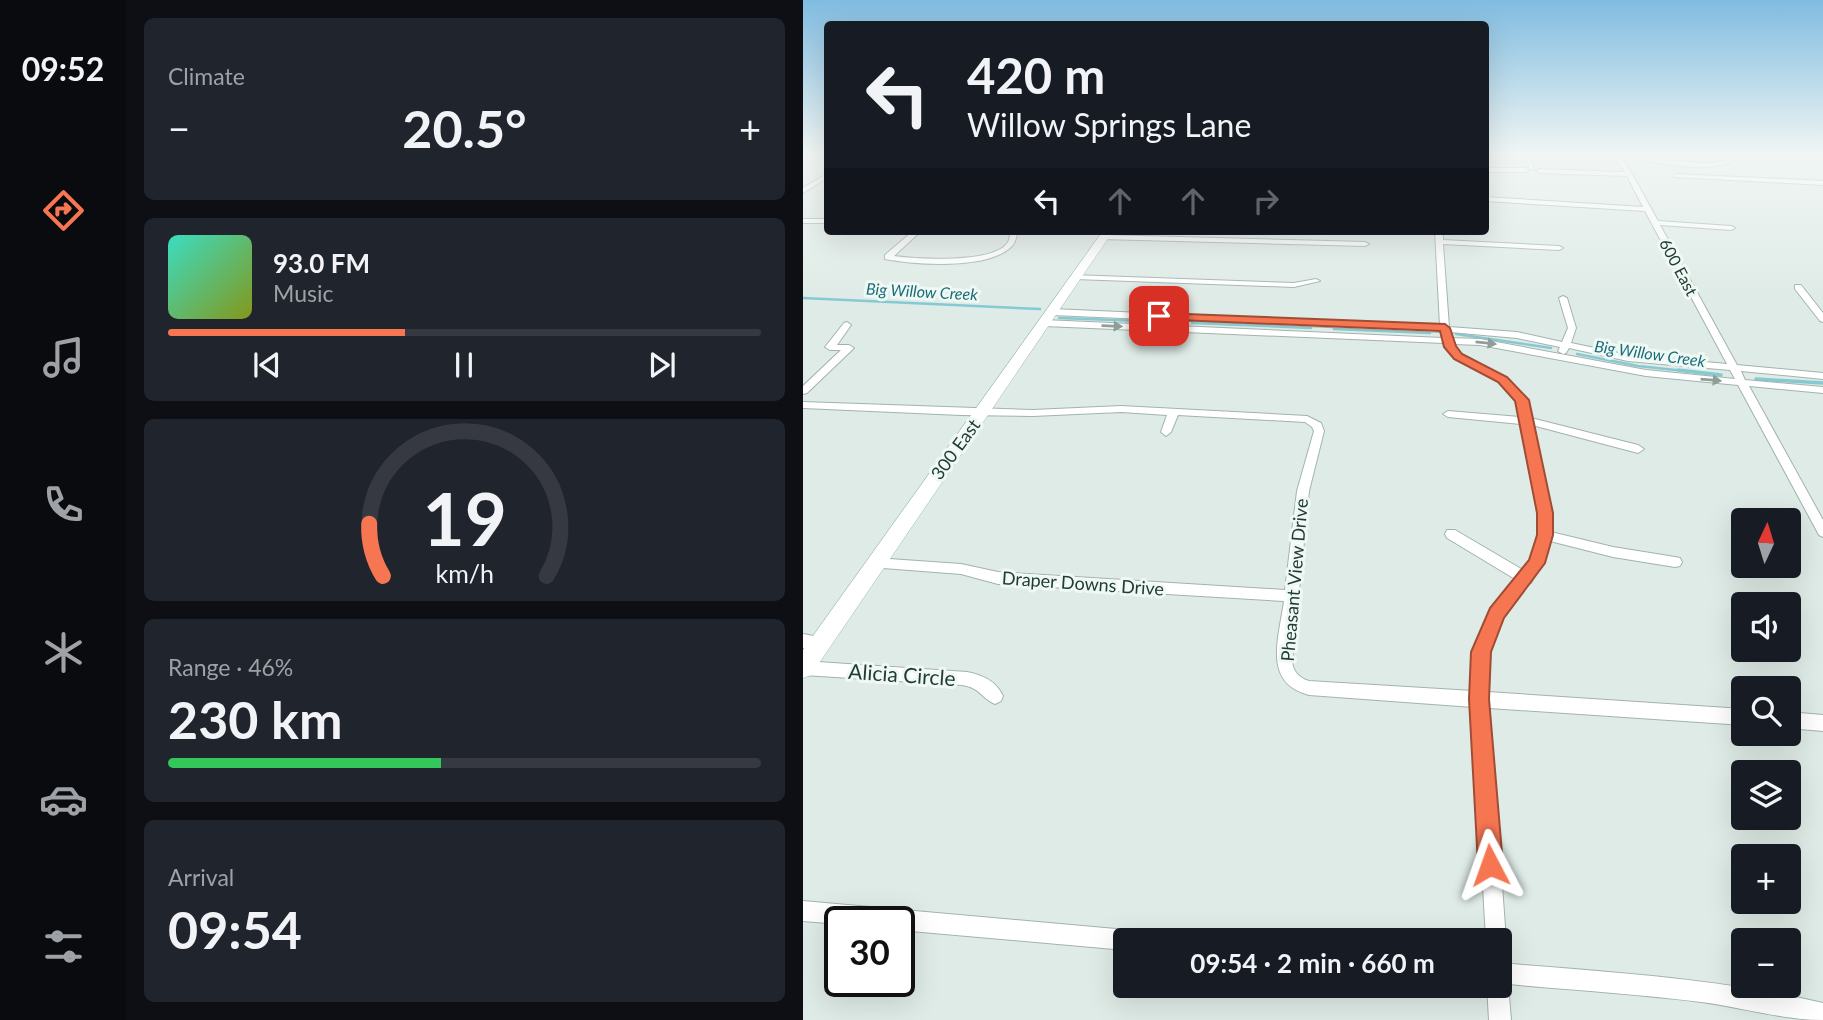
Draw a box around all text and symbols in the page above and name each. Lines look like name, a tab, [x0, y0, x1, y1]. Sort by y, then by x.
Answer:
text: 420 m	[967, 46, 1105, 104]
text: 09:52	[22, 49, 104, 88]
icon: left	[852, 49, 943, 140]
text: Climate	[168, 62, 245, 90]
text: 20.5°	[402, 97, 527, 159]
text: −	[168, 105, 190, 151]
text: +	[739, 105, 761, 151]
text: Willow Springs Lane	[967, 105, 1251, 144]
icon: left	[1028, 182, 1066, 220]
icon: ahead	[1101, 182, 1139, 220]
icon: ahead	[1174, 182, 1212, 220]
icon: right	[1247, 182, 1285, 220]
icon: directions	[39, 186, 88, 235]
street label: 600 East	[1656, 235, 1702, 299]
text: 93.0 FM	[273, 247, 370, 279]
text: Music	[273, 279, 333, 307]
water label: Big Willow Creek	[866, 279, 979, 303]
pin	[1129, 286, 1189, 346]
icon: arrive	[1140, 297, 1178, 335]
one-way arrow	[1102, 320, 1124, 331]
icon: music	[39, 333, 88, 382]
water label: Big Willow Creek	[1593, 336, 1707, 370]
one-way arrow	[1476, 338, 1498, 349]
icon: previous	[248, 346, 286, 384]
icon: pause	[445, 346, 483, 384]
icon: next	[643, 346, 681, 384]
one-way arrow	[1700, 375, 1722, 386]
street label: 300 East	[926, 414, 985, 484]
text: 19	[422, 474, 507, 562]
icon: phone	[39, 480, 88, 529]
street label: Pheasant View Drive	[1276, 498, 1312, 662]
north arrow	[1731, 508, 1801, 578]
map controls	[1731, 508, 1801, 998]
text: km/h	[435, 558, 494, 588]
street label: Draper Downs Drive	[1001, 566, 1165, 600]
button: sound	[1731, 592, 1801, 662]
icon: climate	[39, 628, 88, 677]
text: Range · 46%	[168, 653, 293, 681]
street label: Alicia Circle	[848, 658, 956, 690]
button: search	[1731, 676, 1801, 746]
text: 230 km	[168, 688, 342, 750]
button: layers	[1731, 760, 1801, 830]
icon: car	[39, 775, 88, 824]
position arrow	[1453, 828, 1527, 902]
button: +	[1731, 844, 1801, 914]
text: Arrival	[168, 863, 234, 891]
text: 09:54	[168, 898, 302, 960]
speed limit sign: 30	[824, 906, 915, 997]
icon: filters	[39, 922, 88, 971]
button: −	[1731, 928, 1801, 998]
text: 09:54 · 2 min · 660 m	[1190, 947, 1435, 979]

